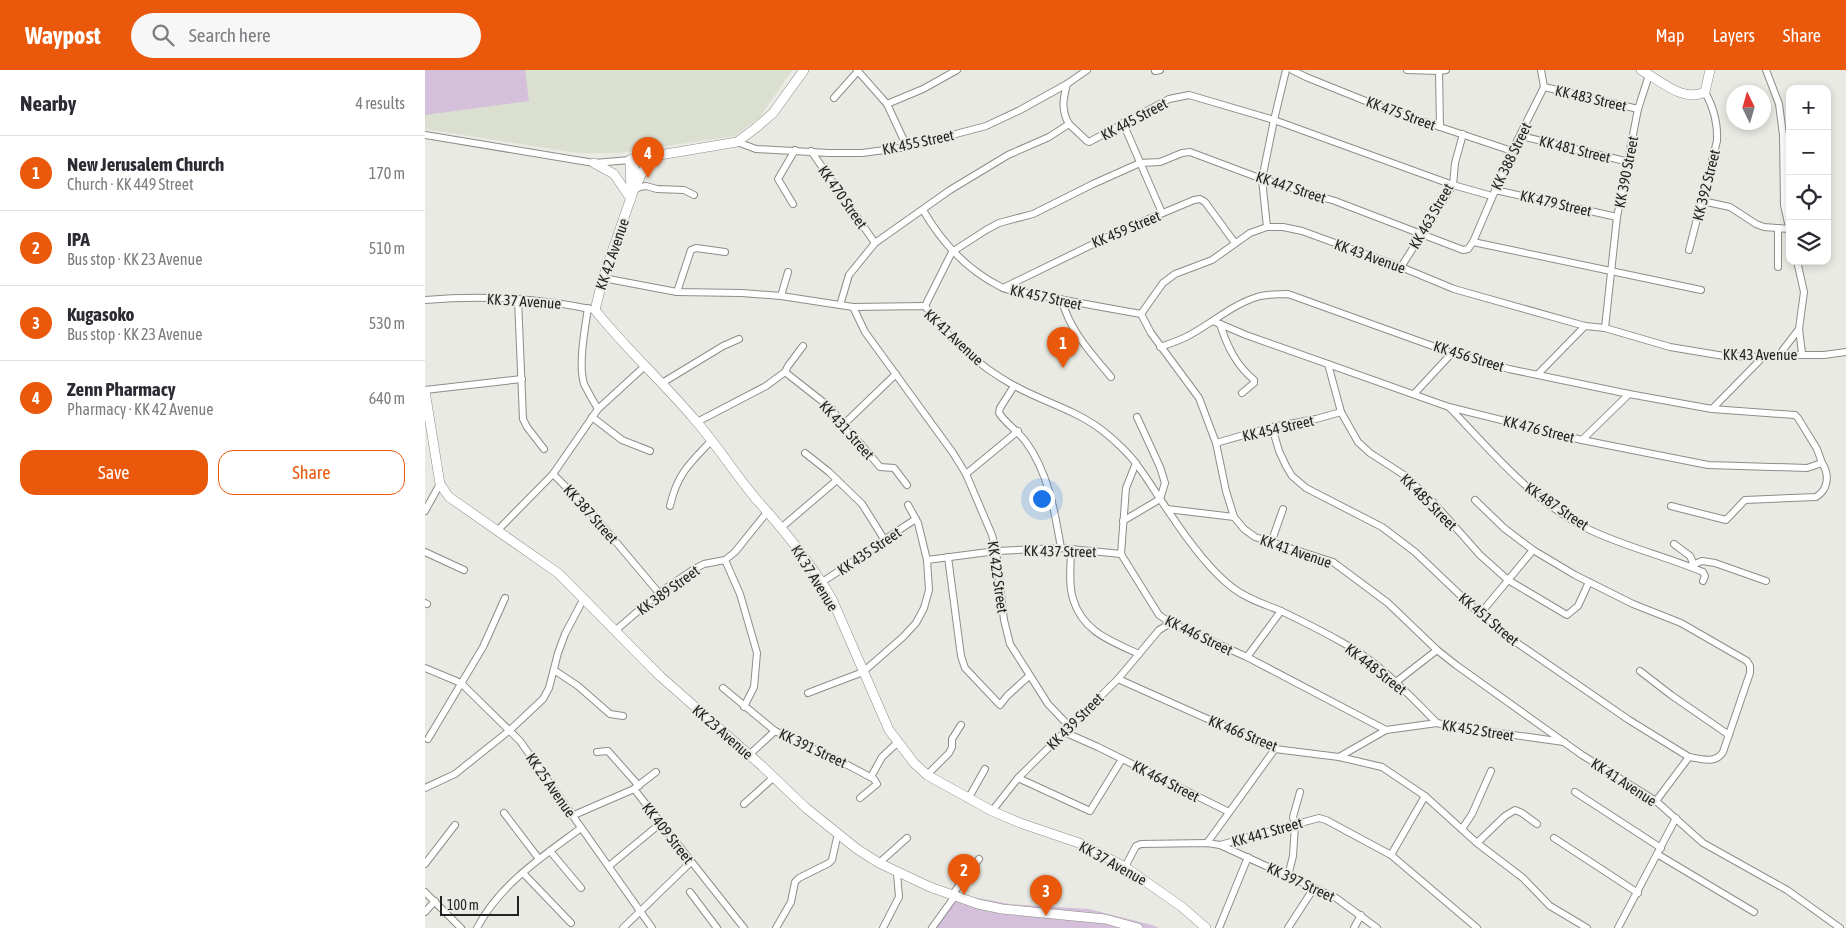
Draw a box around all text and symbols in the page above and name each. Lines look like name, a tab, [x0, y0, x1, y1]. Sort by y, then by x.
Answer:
search box	[131, 13, 481, 58]
icon: search	[149, 21, 177, 49]
text: Waypost	[25, 22, 101, 49]
text: Search here	[189, 24, 271, 46]
text: Map	[1655, 25, 1684, 46]
text: Layers	[1712, 25, 1755, 46]
text: Share	[1783, 25, 1821, 46]
street label: KK 483 Street	[1554, 82, 1628, 114]
north arrow	[1726, 85, 1771, 130]
map controls	[1786, 85, 1831, 265]
button: +	[1786, 85, 1831, 130]
text: Nearby	[20, 91, 76, 115]
street label: KK 475 Street	[1364, 93, 1438, 133]
text: 4 results	[355, 94, 405, 112]
street label: KK 445 Street	[1098, 94, 1170, 144]
street label: KK 388 Street	[1487, 120, 1535, 192]
street label: KK 455 Street	[881, 126, 955, 158]
button: −	[1786, 130, 1831, 175]
street label: KK 481 Street	[1538, 132, 1612, 166]
street label: KK 390 Street	[1611, 135, 1641, 209]
pin: 4	[632, 137, 664, 178]
street label: KK 392 Street	[1689, 148, 1723, 222]
text: New Jerusalem Church	[67, 153, 224, 175]
street label: KK 470 Street	[815, 162, 871, 232]
text: 1	[32, 164, 40, 182]
text: 170 m	[369, 164, 405, 182]
street label: KK 447 Street	[1254, 168, 1328, 206]
text: Church · KK 449 Street	[67, 175, 194, 193]
button: locate	[1786, 175, 1831, 220]
street label: KK 463 Street	[1405, 180, 1457, 252]
street label: KK 479 Street	[1519, 187, 1593, 219]
street label: KK 459 Street	[1089, 207, 1163, 251]
street label: KK 42 Avenue	[592, 216, 632, 292]
button: layers	[1786, 220, 1831, 265]
text: IPA	[67, 228, 90, 250]
street label: KK 43 Avenue	[1332, 235, 1408, 277]
text: 2	[32, 239, 40, 257]
text: 510 m	[369, 239, 405, 257]
text: Bus stop · KK 23 Avenue	[67, 250, 203, 268]
street label: KK 457 Street	[1009, 281, 1083, 313]
street label: KK 37 Avenue	[486, 290, 562, 312]
text: Kugasoko	[67, 303, 134, 325]
street label: KK 41 Avenue	[921, 305, 987, 369]
text: 3	[32, 314, 40, 332]
text: 530 m	[369, 314, 405, 332]
text: Bus stop · KK 23 Avenue	[67, 325, 203, 343]
pin: 1	[1047, 327, 1079, 368]
street label: KK 456 Street	[1432, 337, 1506, 375]
street label: KK 43 Avenue	[1723, 346, 1797, 363]
text: Zenn Pharmacy	[67, 378, 176, 400]
text: 4	[32, 389, 40, 407]
text: 640 m	[369, 389, 405, 407]
street label: KK 431 Street	[816, 397, 878, 463]
text: Pharmacy · KK 42 Avenue	[67, 400, 213, 418]
street label: KK 454 Street	[1241, 412, 1315, 444]
street label: KK 476 Street	[1502, 412, 1576, 446]
button: Save	[20, 450, 208, 495]
button: Share	[218, 450, 405, 495]
street label: KK 485 Street	[1397, 470, 1461, 534]
street label: KK 487 Street	[1522, 479, 1592, 533]
street label: KK 387 Street	[560, 481, 622, 547]
your location	[1029, 486, 1055, 512]
street label: KK 435 Street	[834, 524, 904, 578]
street label: KK 41 Avenue	[1258, 531, 1334, 571]
street label: KK 422 Street	[985, 540, 1011, 614]
street label: KK 37 Avenue	[788, 542, 842, 614]
street label: KK 437 Street	[1023, 542, 1097, 560]
street label: KK 389 Street	[634, 562, 702, 618]
street label: KK 451 Street	[1456, 589, 1522, 649]
street label: KK 446 Street	[1163, 611, 1235, 659]
street label: KK 448 Street	[1342, 640, 1410, 698]
street label: KK 439 Street	[1043, 689, 1107, 753]
street label: KK 23 Avenue	[689, 701, 757, 763]
street label: KK 466 Street	[1206, 711, 1280, 755]
street label: KK 452 Street	[1441, 716, 1515, 744]
street label: KK 391 Street	[776, 725, 850, 771]
street label: KK 25 Avenue	[523, 750, 579, 821]
street label: KK 41 Avenue	[1588, 755, 1660, 809]
street label: KK 464 Street	[1130, 757, 1202, 805]
street label: KK 409 Street	[639, 799, 697, 867]
street label: KK 441 Street	[1230, 814, 1304, 850]
street label: KK 37 Avenue	[1076, 838, 1150, 889]
pin: 2	[948, 854, 980, 895]
street label: KK 397 Street	[1264, 859, 1338, 905]
pin: 3	[1030, 875, 1062, 916]
scale bar	[440, 893, 519, 916]
text: 100 m	[447, 897, 479, 913]

